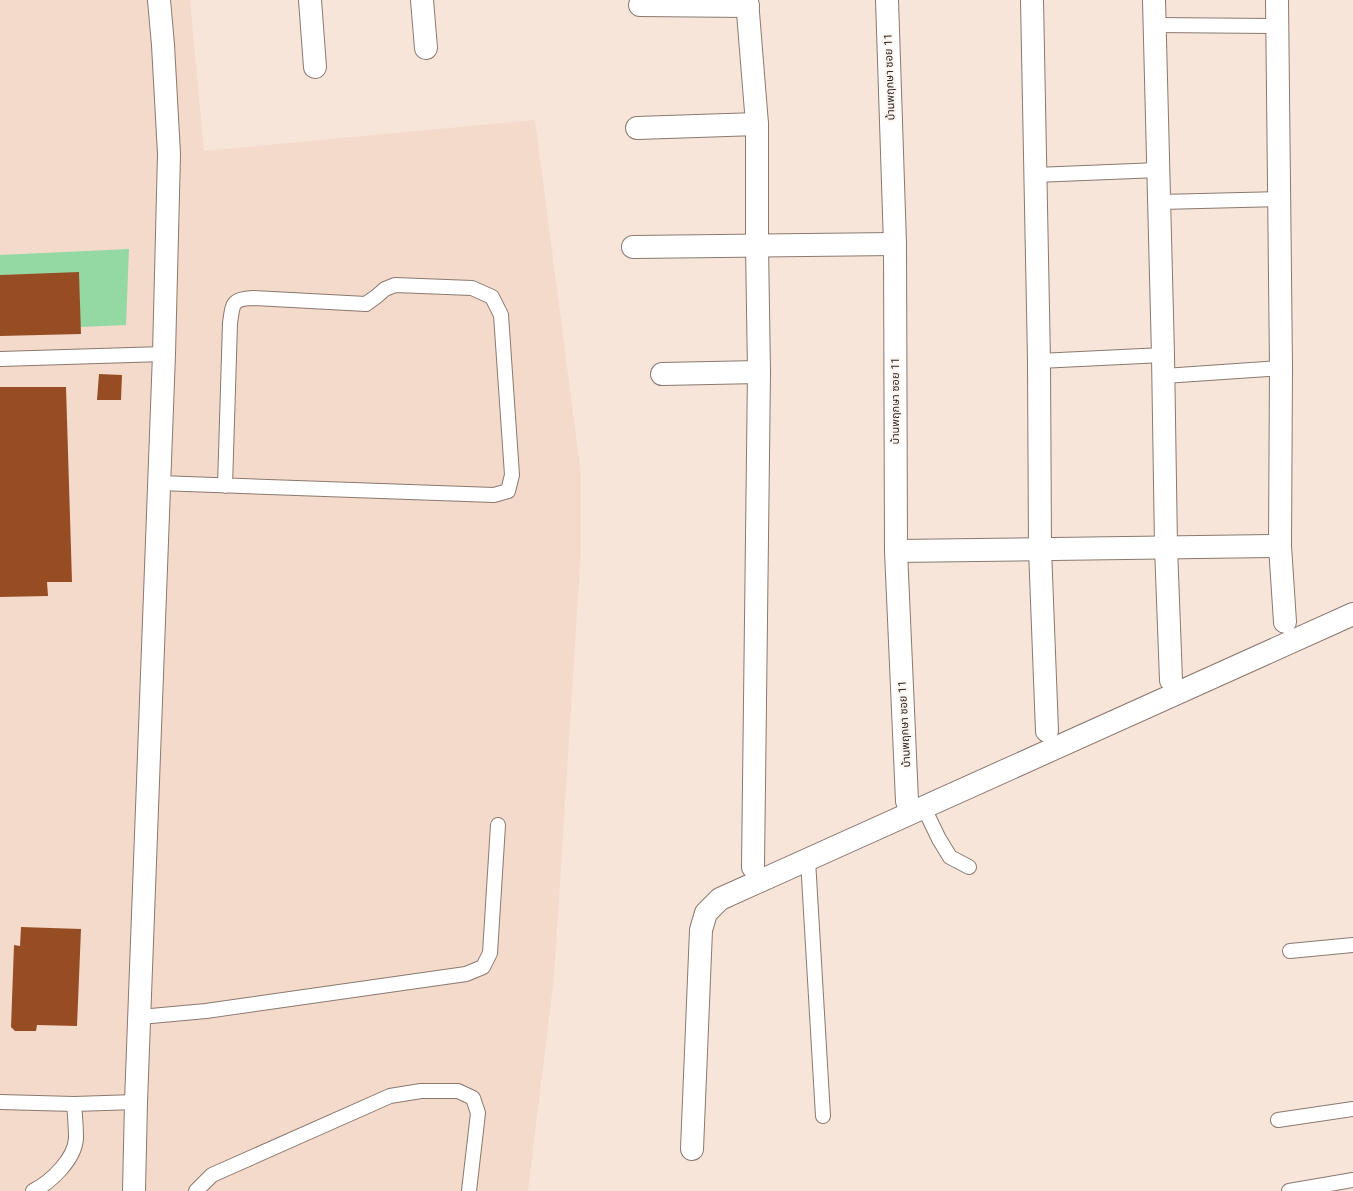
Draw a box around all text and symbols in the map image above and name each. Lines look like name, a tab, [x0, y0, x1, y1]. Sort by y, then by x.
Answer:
street label: บ้านพฤกษา ซอย 11	[881, 33, 898, 121]
street label: บ้านพฤกษา ซอย 11	[889, 357, 902, 445]
street label: บ้านพฤกษา ซอย 11	[896, 680, 913, 768]

